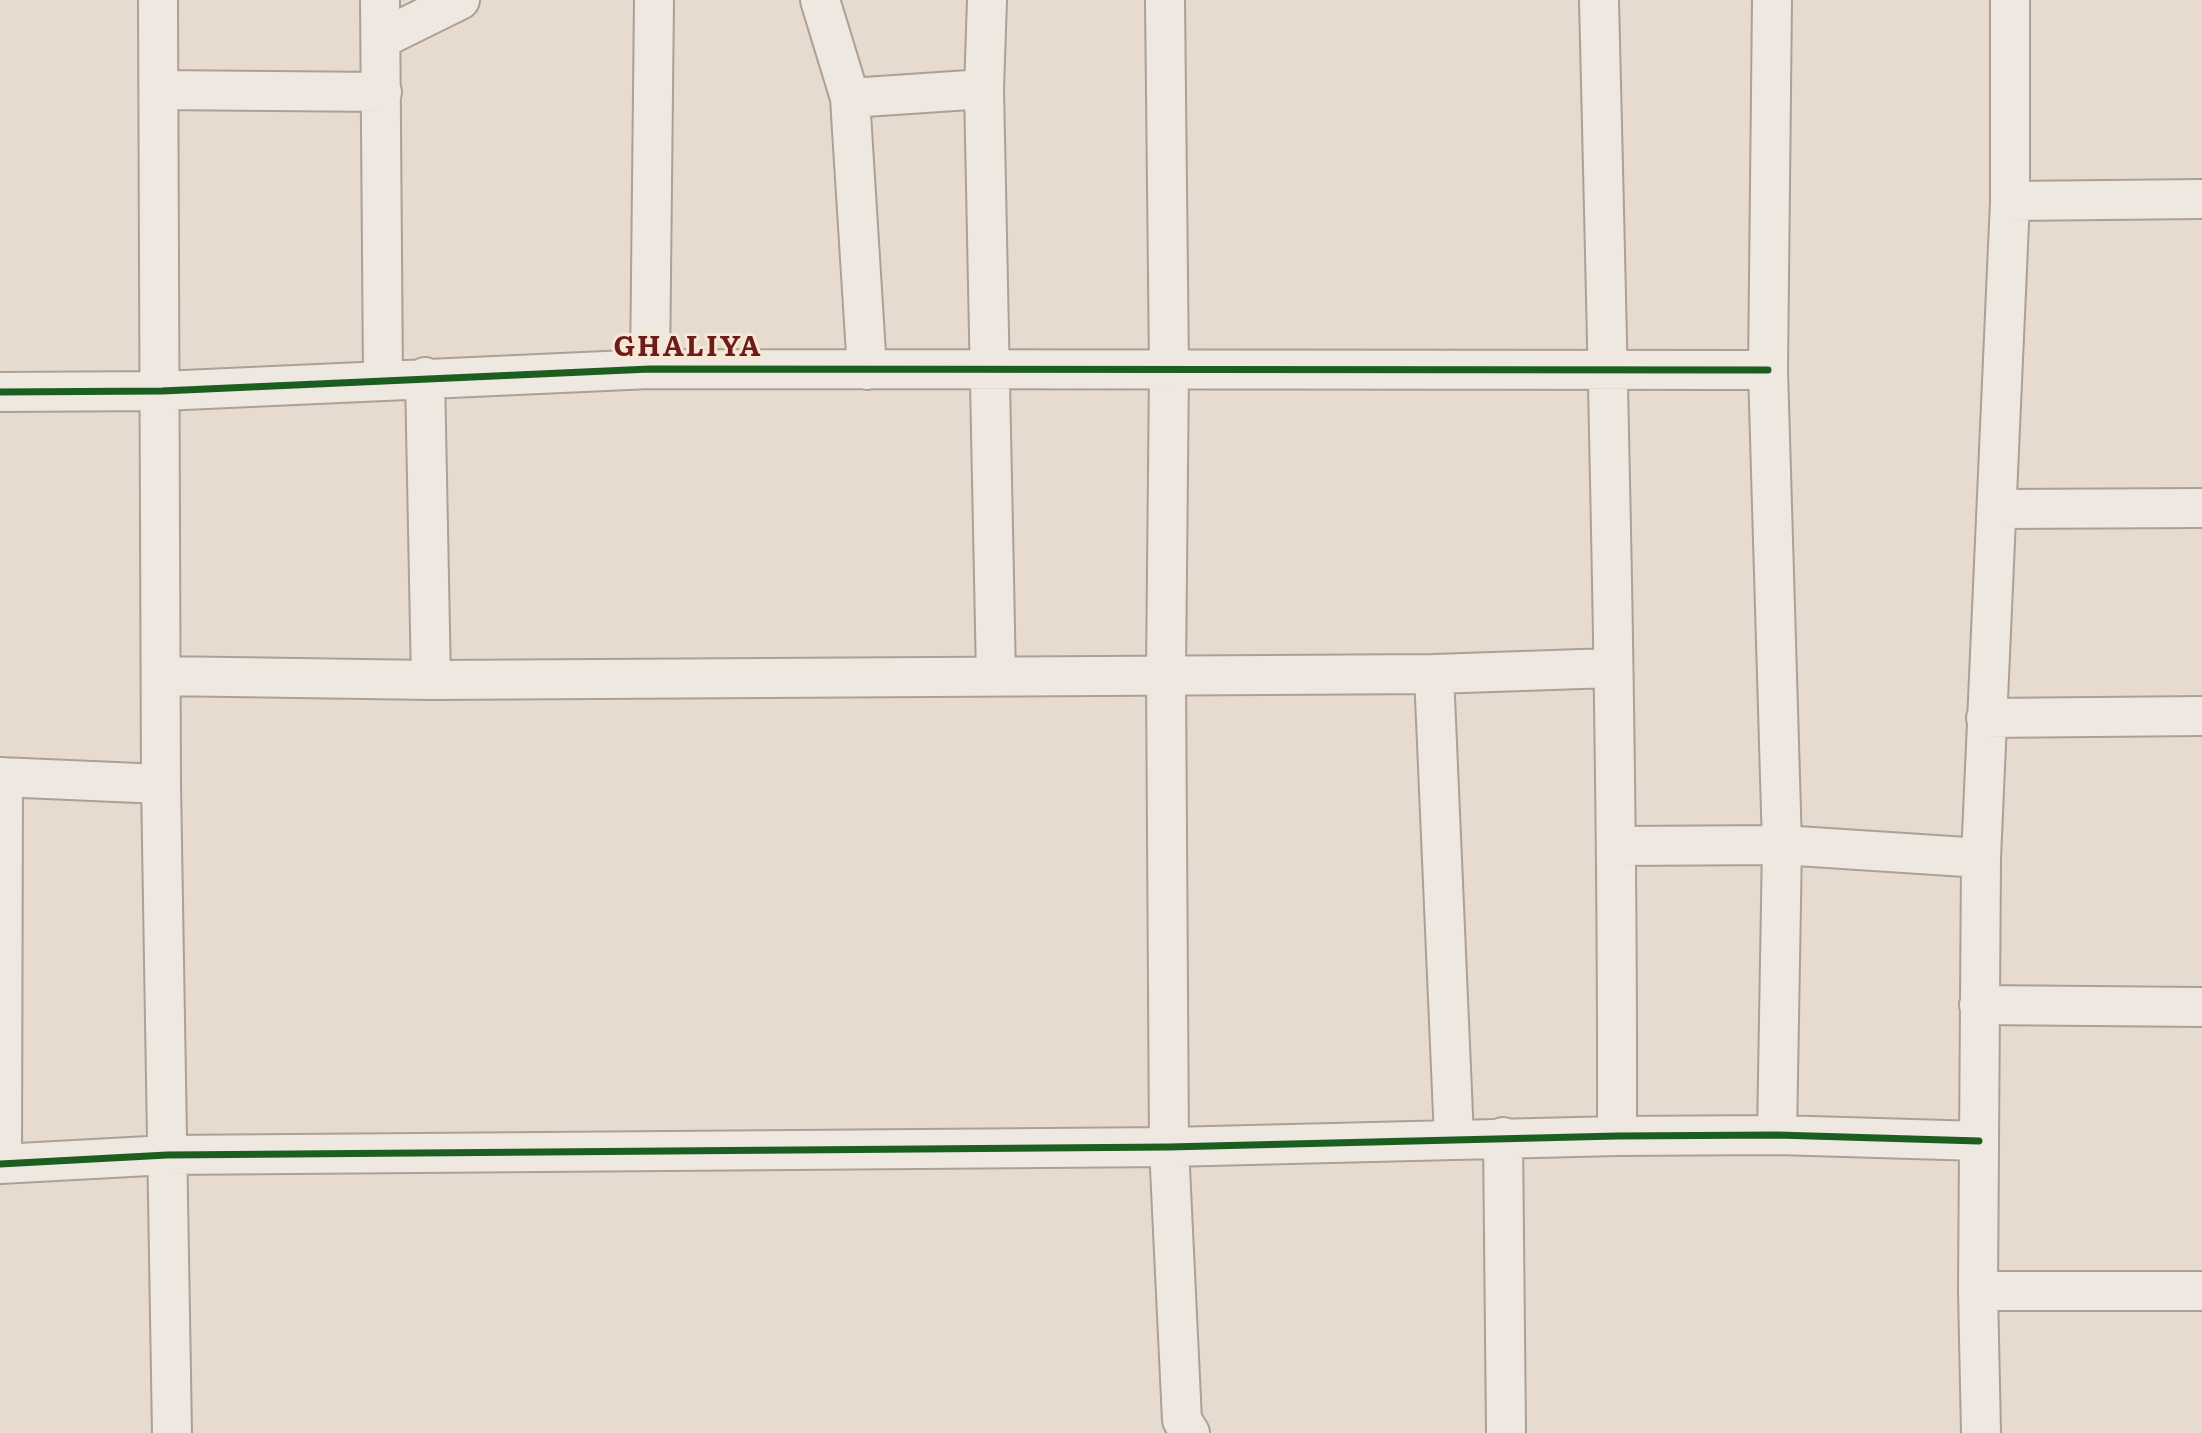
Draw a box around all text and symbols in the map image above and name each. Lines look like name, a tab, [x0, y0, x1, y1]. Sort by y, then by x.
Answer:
district label: GHALIYA	[614, 331, 762, 365]

